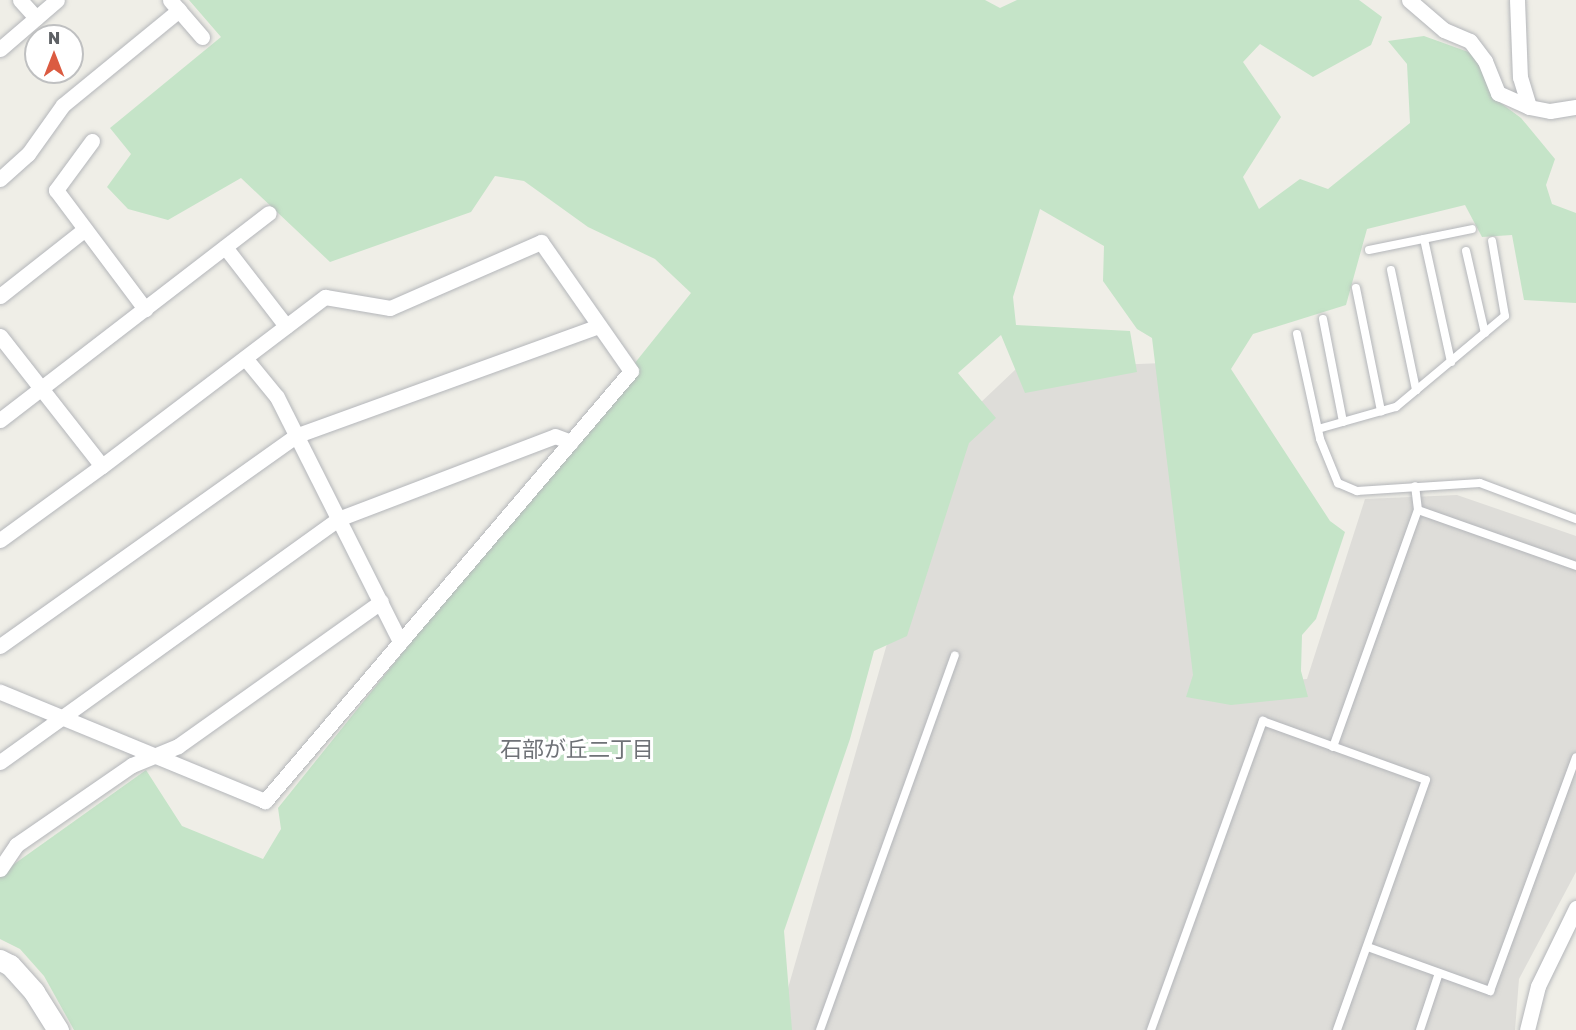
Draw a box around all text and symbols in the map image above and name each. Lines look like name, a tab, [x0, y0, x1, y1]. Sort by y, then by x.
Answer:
north arrow	[24, 24, 84, 84]
text: N	[48, 28, 60, 48]
district label: 石部が丘二丁目	[500, 736, 654, 762]

